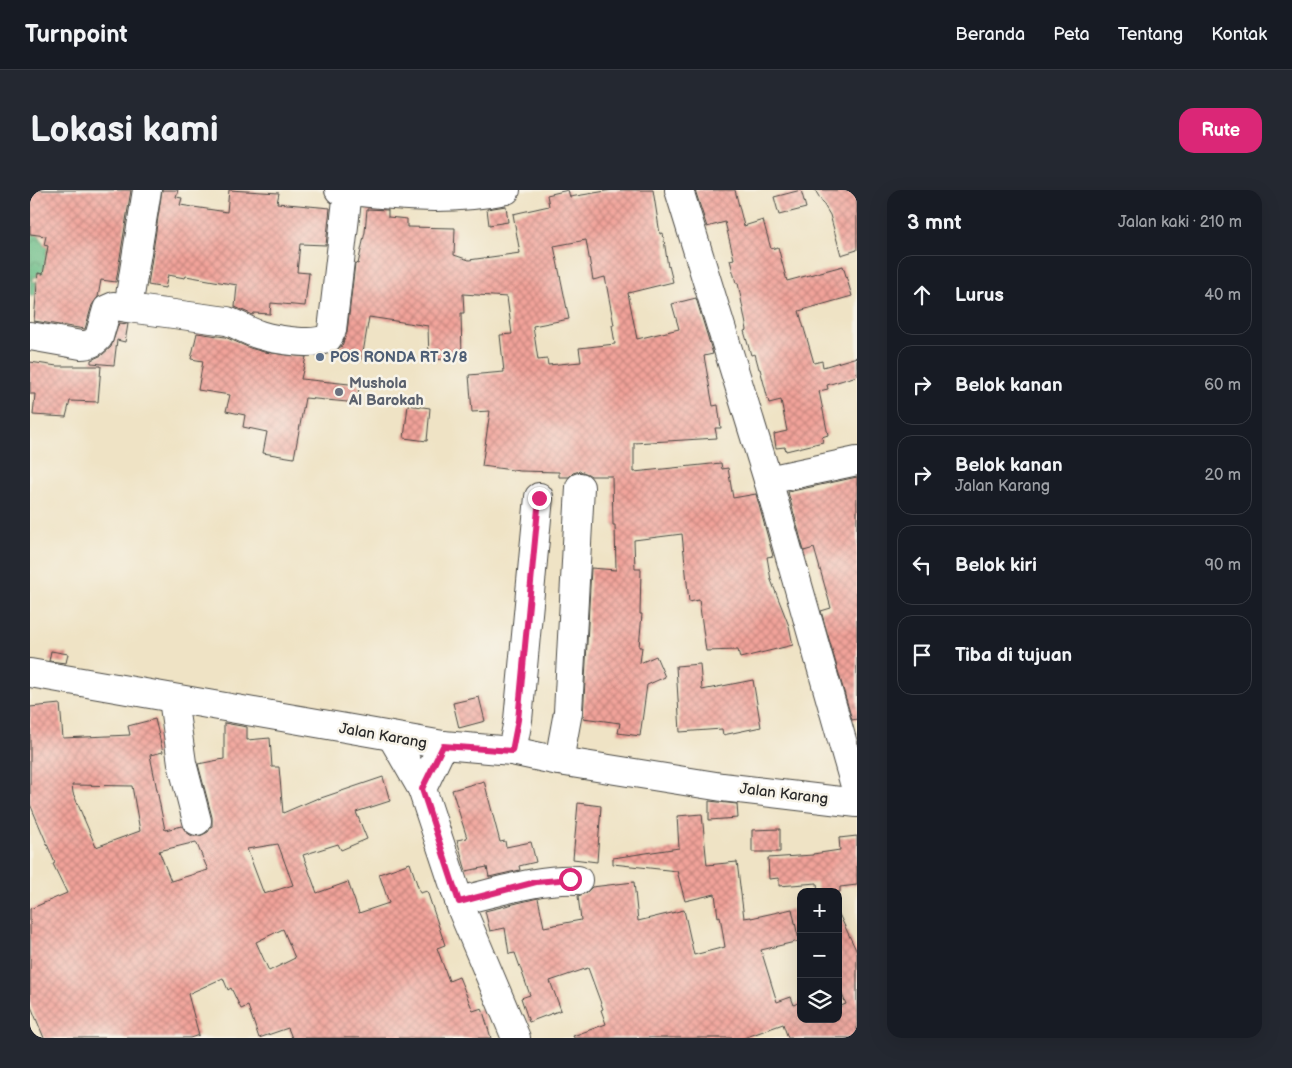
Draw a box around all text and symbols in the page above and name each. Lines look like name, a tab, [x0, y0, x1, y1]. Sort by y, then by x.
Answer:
text: Turnpoint	[25, 20, 128, 49]
text: Beranda	[955, 24, 1025, 45]
text: Peta	[1053, 24, 1090, 45]
text: Tentang	[1118, 24, 1183, 45]
text: Kontak	[1211, 24, 1267, 45]
button: Rute	[1179, 108, 1262, 153]
text: Lokasi kami	[30, 109, 219, 152]
text: 3 mnt	[907, 210, 962, 235]
text: Jalan kaki · 210 m	[1118, 213, 1242, 232]
icon: ahead	[908, 281, 936, 309]
text: Lurus	[955, 284, 1004, 307]
text: 40 m	[1204, 286, 1241, 305]
place label: POS RONDA RT 3/8	[330, 348, 468, 367]
marker: POS RONDA RT 3/8	[314, 351, 326, 363]
icon: right	[908, 371, 936, 399]
place label: Mushola Al Barokah	[348, 374, 424, 410]
text: Belok kanan	[955, 374, 1063, 397]
text: 60 m	[1204, 376, 1241, 395]
marker: Mushola Al Barokah	[333, 386, 345, 398]
text: Belok kanan	[955, 454, 1063, 477]
icon: right	[908, 461, 936, 489]
text: 20 m	[1205, 466, 1241, 485]
text: Jalan Karang	[955, 477, 1050, 496]
route end	[528, 487, 551, 510]
icon: left	[908, 551, 936, 579]
text: Belok kiri	[955, 554, 1037, 577]
text: 90 m	[1205, 556, 1241, 575]
icon: arrive	[908, 641, 936, 669]
text: Tiba di tujuan	[955, 644, 1072, 667]
street label: Jalan Karang	[338, 719, 428, 753]
street label: Jalan Karang	[739, 779, 829, 809]
route start	[559, 868, 582, 891]
map controls	[797, 888, 842, 1023]
button: +	[797, 888, 842, 933]
button: −	[797, 933, 842, 978]
button: layers	[797, 978, 842, 1023]

